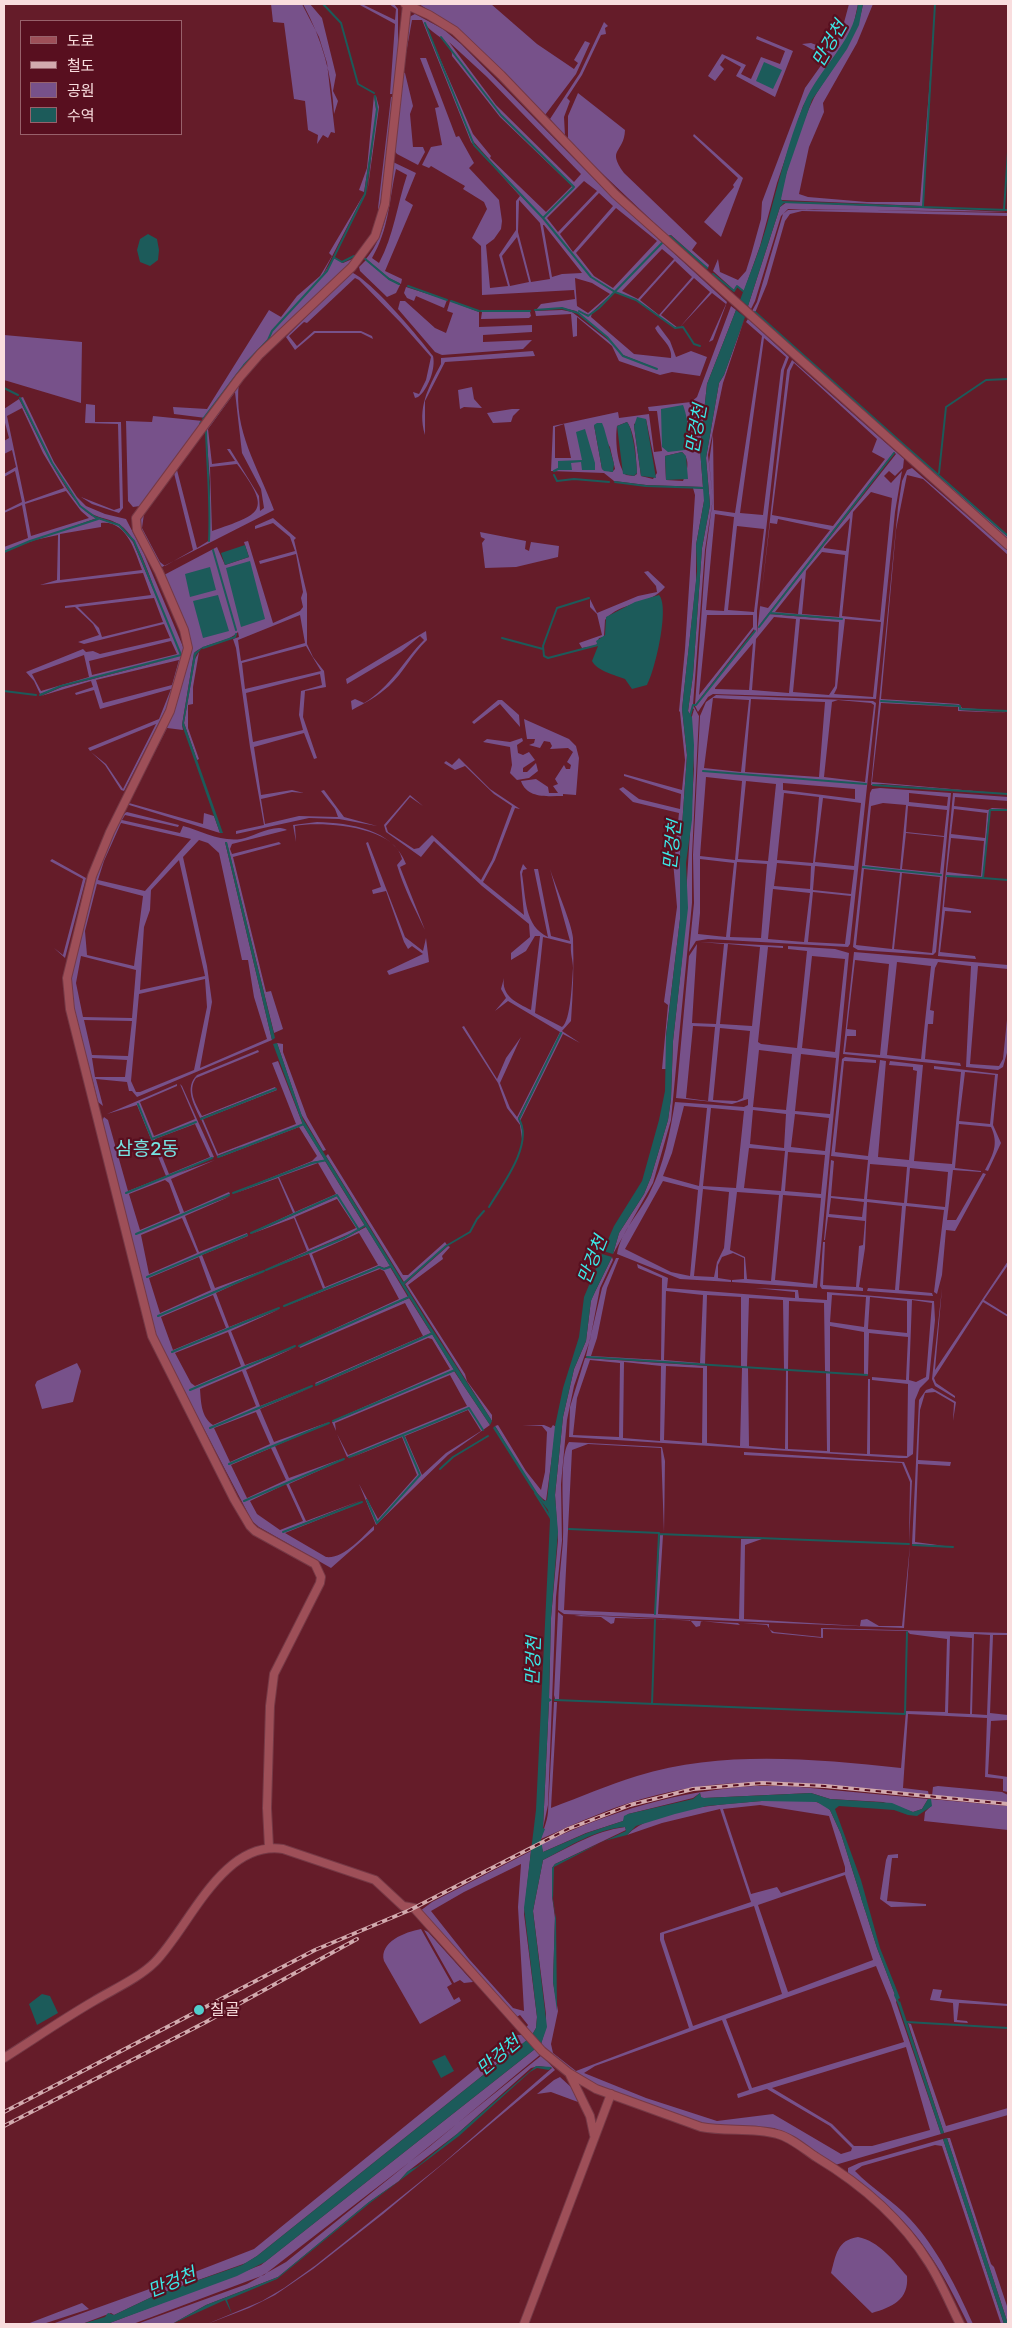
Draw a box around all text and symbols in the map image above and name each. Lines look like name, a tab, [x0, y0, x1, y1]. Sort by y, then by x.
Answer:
water label: 만겅천	[808, 17, 852, 71]
legend	[20, 20, 182, 135]
text: 도로	[67, 32, 95, 50]
text: 철도	[67, 57, 95, 75]
text: 공원	[67, 82, 95, 100]
text: 수역	[67, 107, 95, 125]
water label: 만겅천	[682, 403, 712, 455]
water label: 만겅천	[660, 819, 686, 871]
district label: 삼흥2동	[115, 1139, 179, 1161]
water label: 만겅천	[574, 1233, 612, 1287]
water label: 만겅천	[522, 1636, 546, 1686]
place label: 칠골	[210, 2000, 239, 2020]
marker: 칠골	[192, 2003, 206, 2017]
water label: 만겅천	[473, 2032, 525, 2080]
water label: 만겅천	[145, 2264, 199, 2302]

